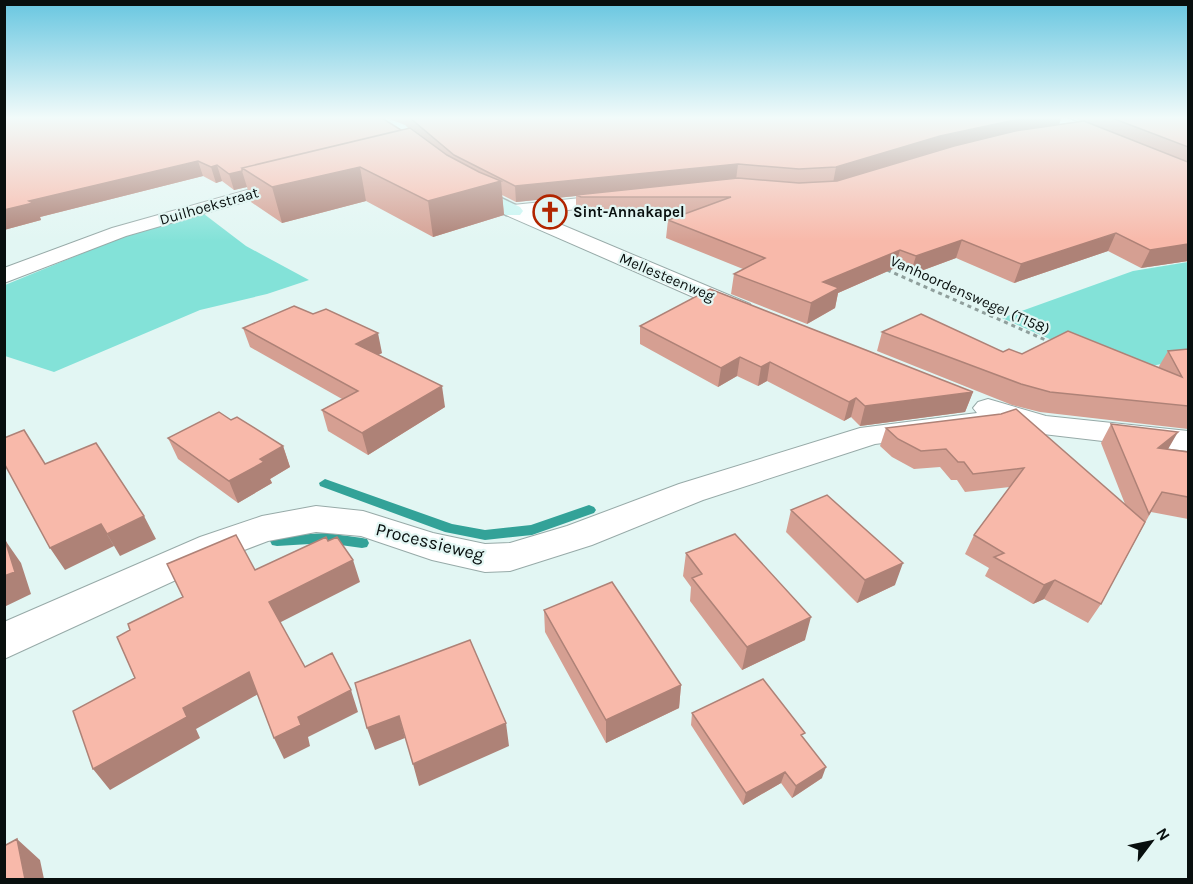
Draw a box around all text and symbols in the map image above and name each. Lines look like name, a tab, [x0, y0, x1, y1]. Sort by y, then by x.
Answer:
street label: Duilhoekstraat	[157, 183, 261, 229]
church icon: Sint-Annakapel	[532, 194, 568, 230]
place label: Sint-Annakapel	[573, 203, 685, 221]
street label: Mellesteenweg	[617, 249, 718, 305]
street label: Vanhoordenswegel (T158)	[887, 252, 1053, 338]
street label: Processieweg	[374, 518, 486, 566]
north arrow	[1121, 812, 1181, 872]
text: N	[1152, 824, 1174, 844]

